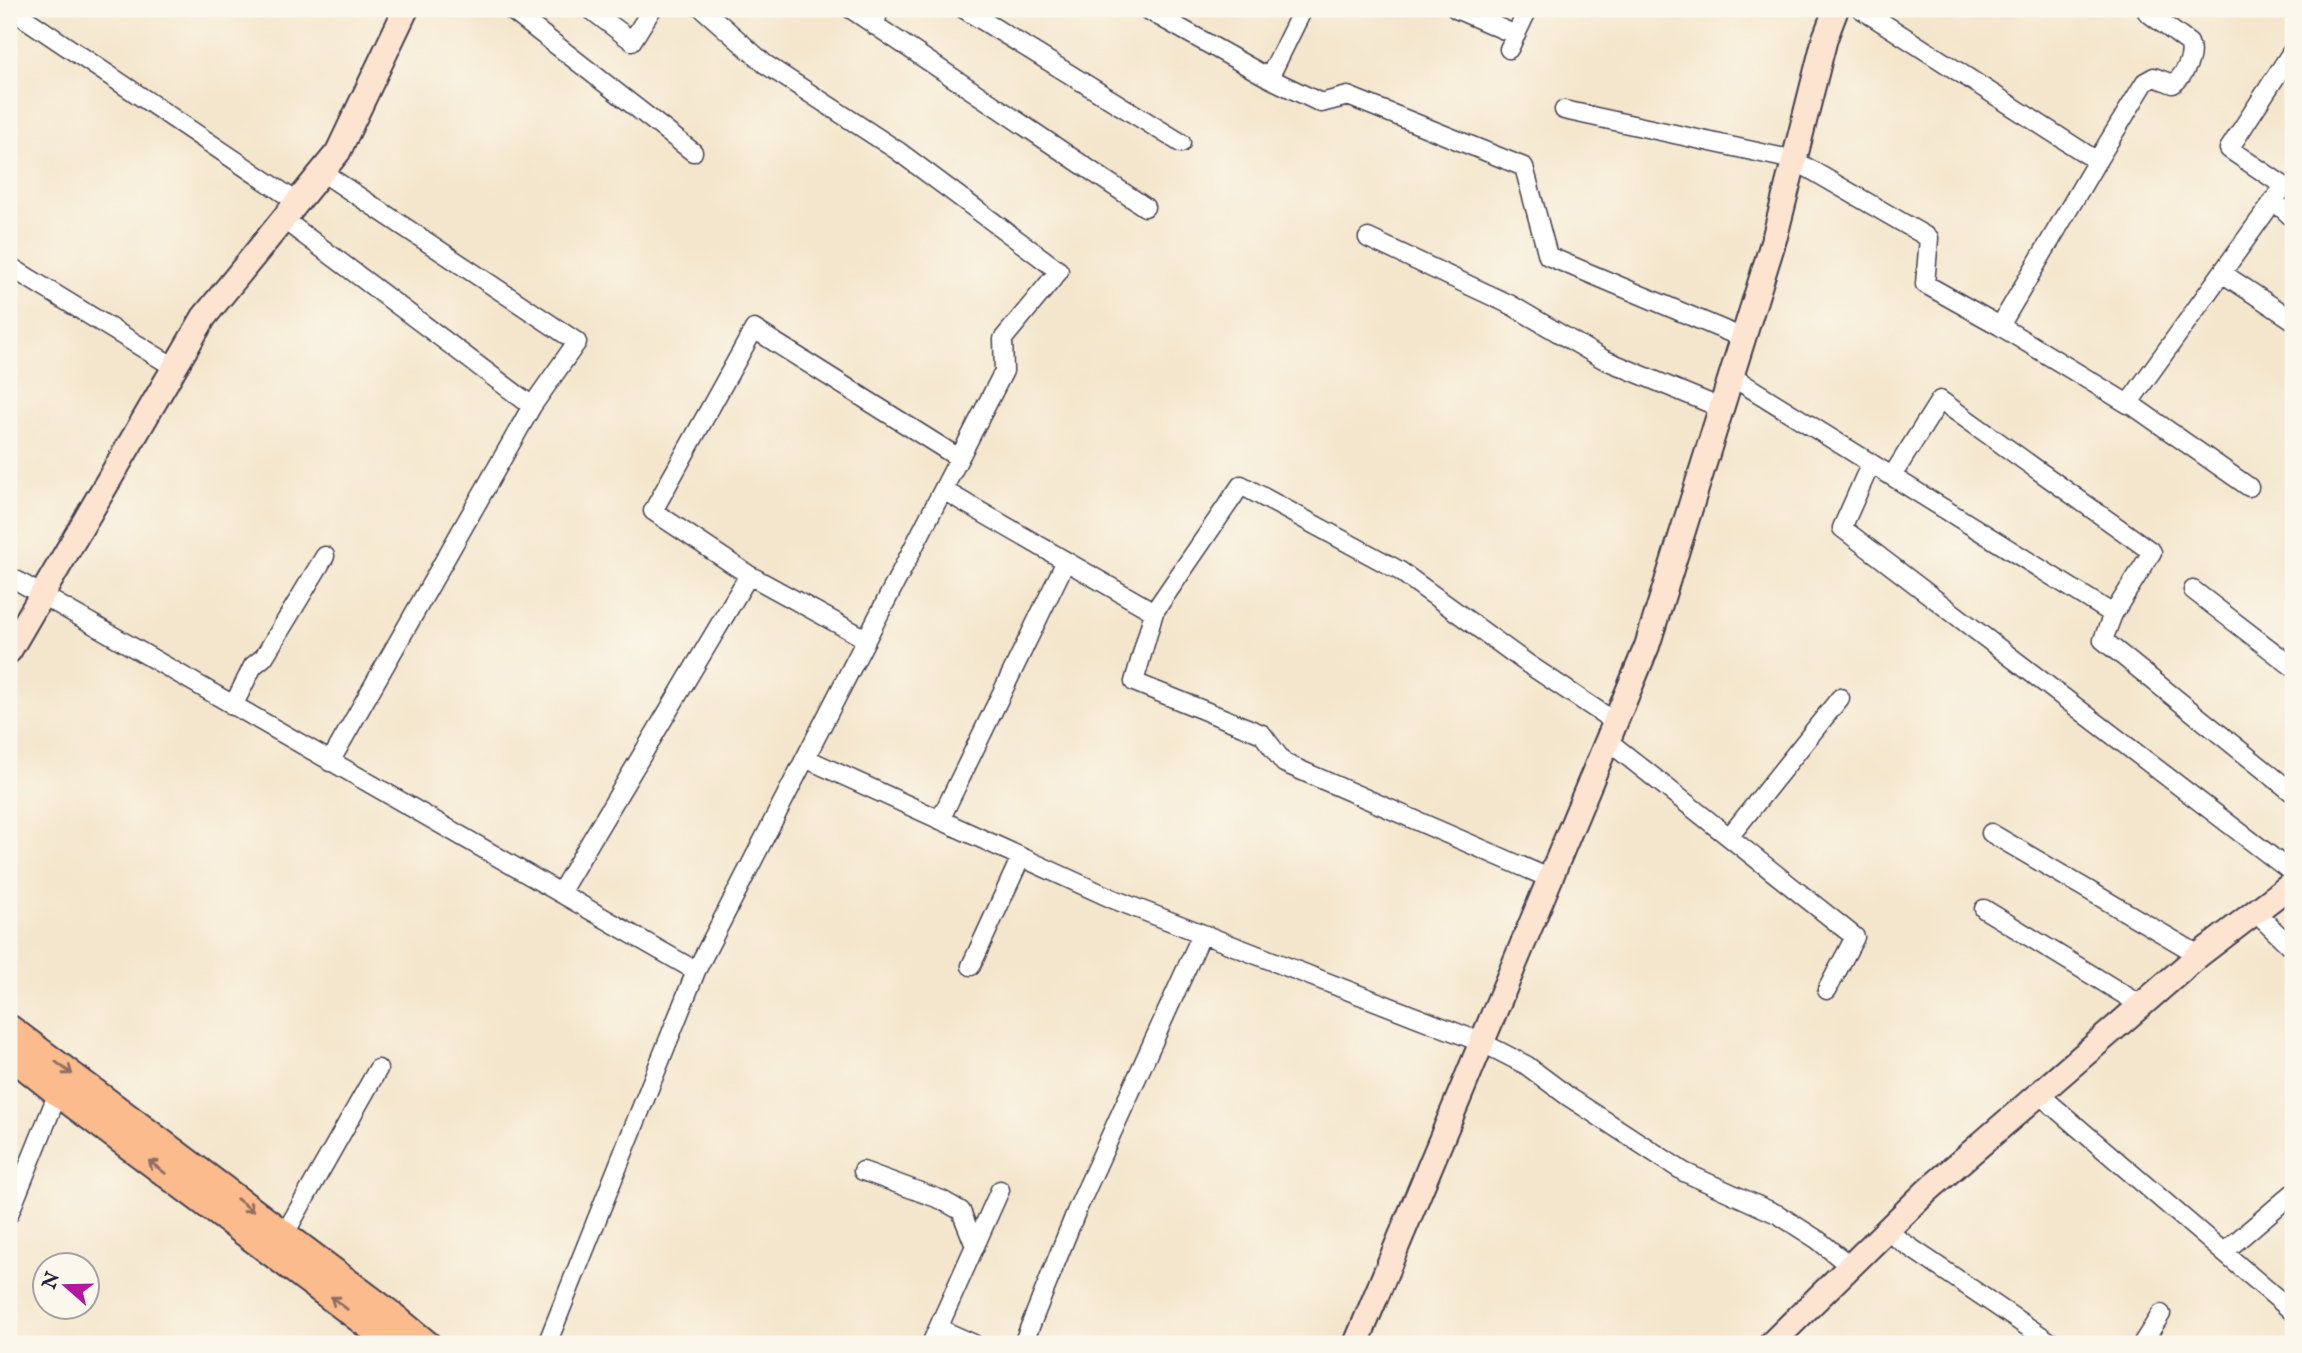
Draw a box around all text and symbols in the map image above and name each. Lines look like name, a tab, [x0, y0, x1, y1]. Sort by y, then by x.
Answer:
one-way arrow	[54, 1061, 72, 1076]
one-way arrow	[147, 1160, 166, 1175]
one-way arrow	[236, 1198, 254, 1213]
north arrow	[32, 1252, 102, 1322]
text: N	[37, 1269, 66, 1294]
one-way arrow	[330, 1295, 349, 1310]

